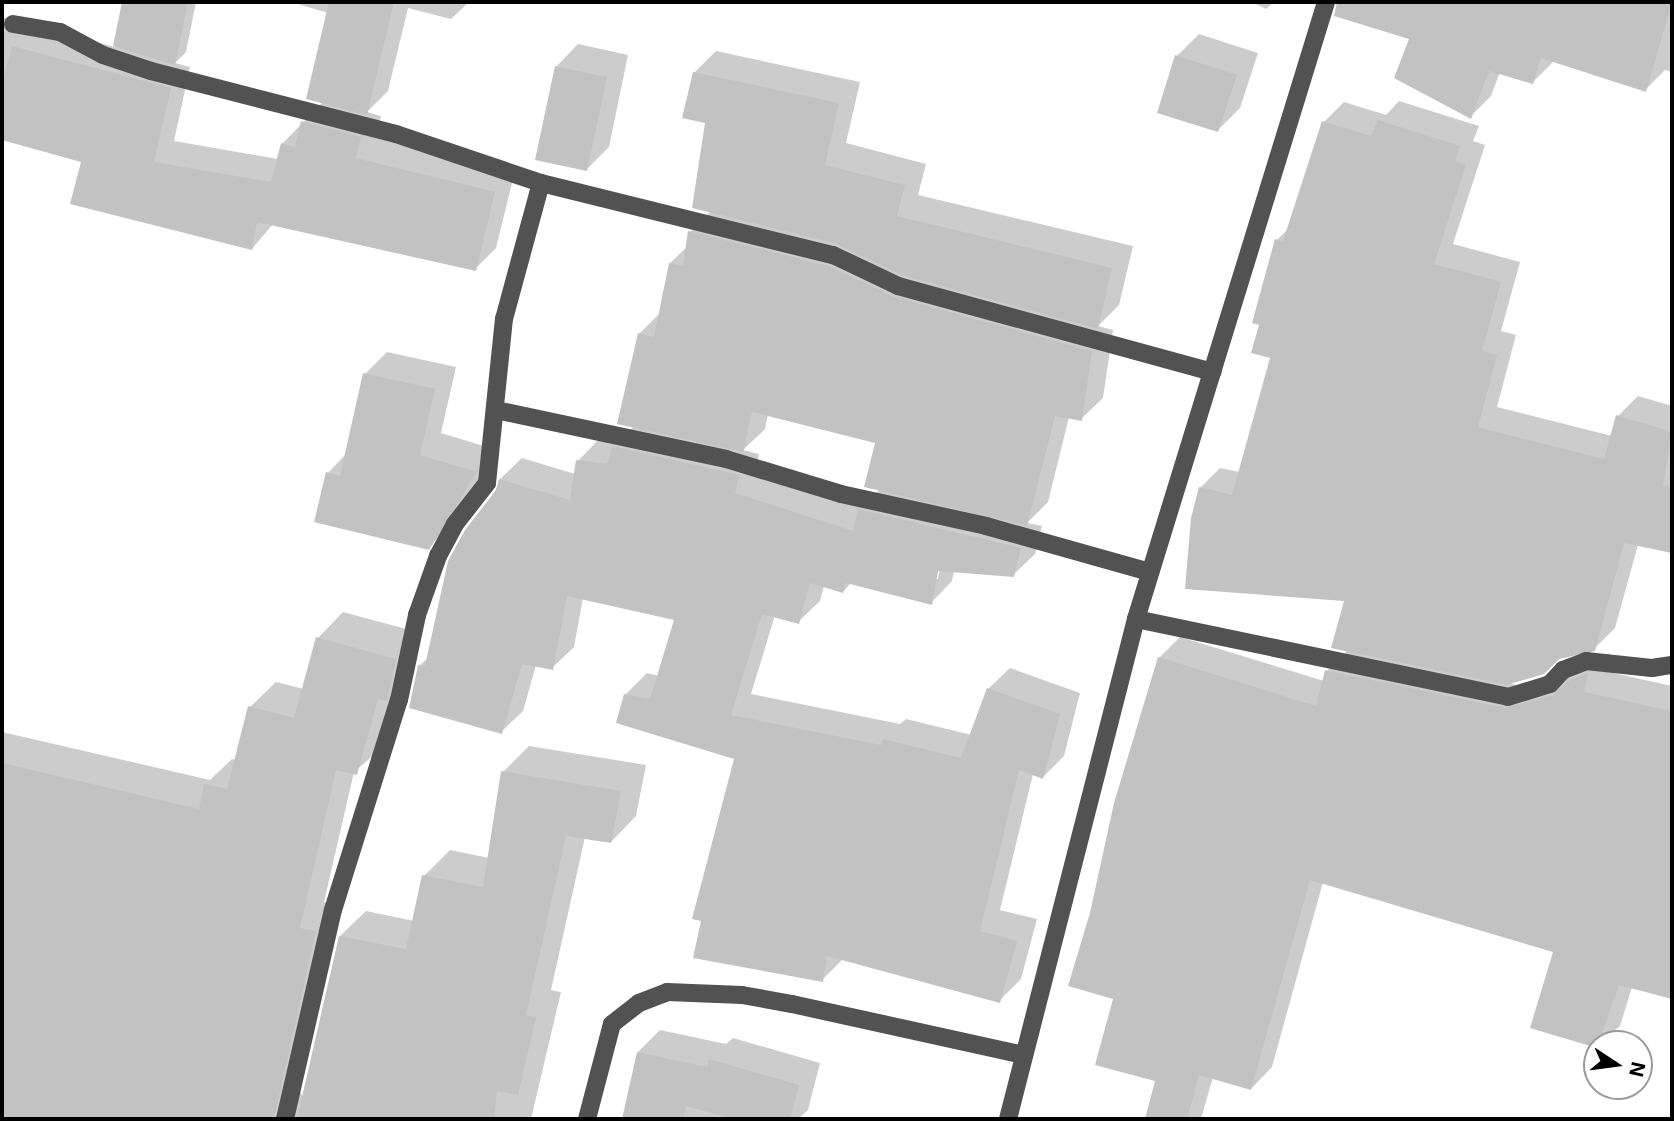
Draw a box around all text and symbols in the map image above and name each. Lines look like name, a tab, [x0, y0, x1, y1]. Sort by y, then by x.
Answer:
north arrow	[1583, 1030, 1653, 1100]
text: N	[1624, 1060, 1650, 1079]

